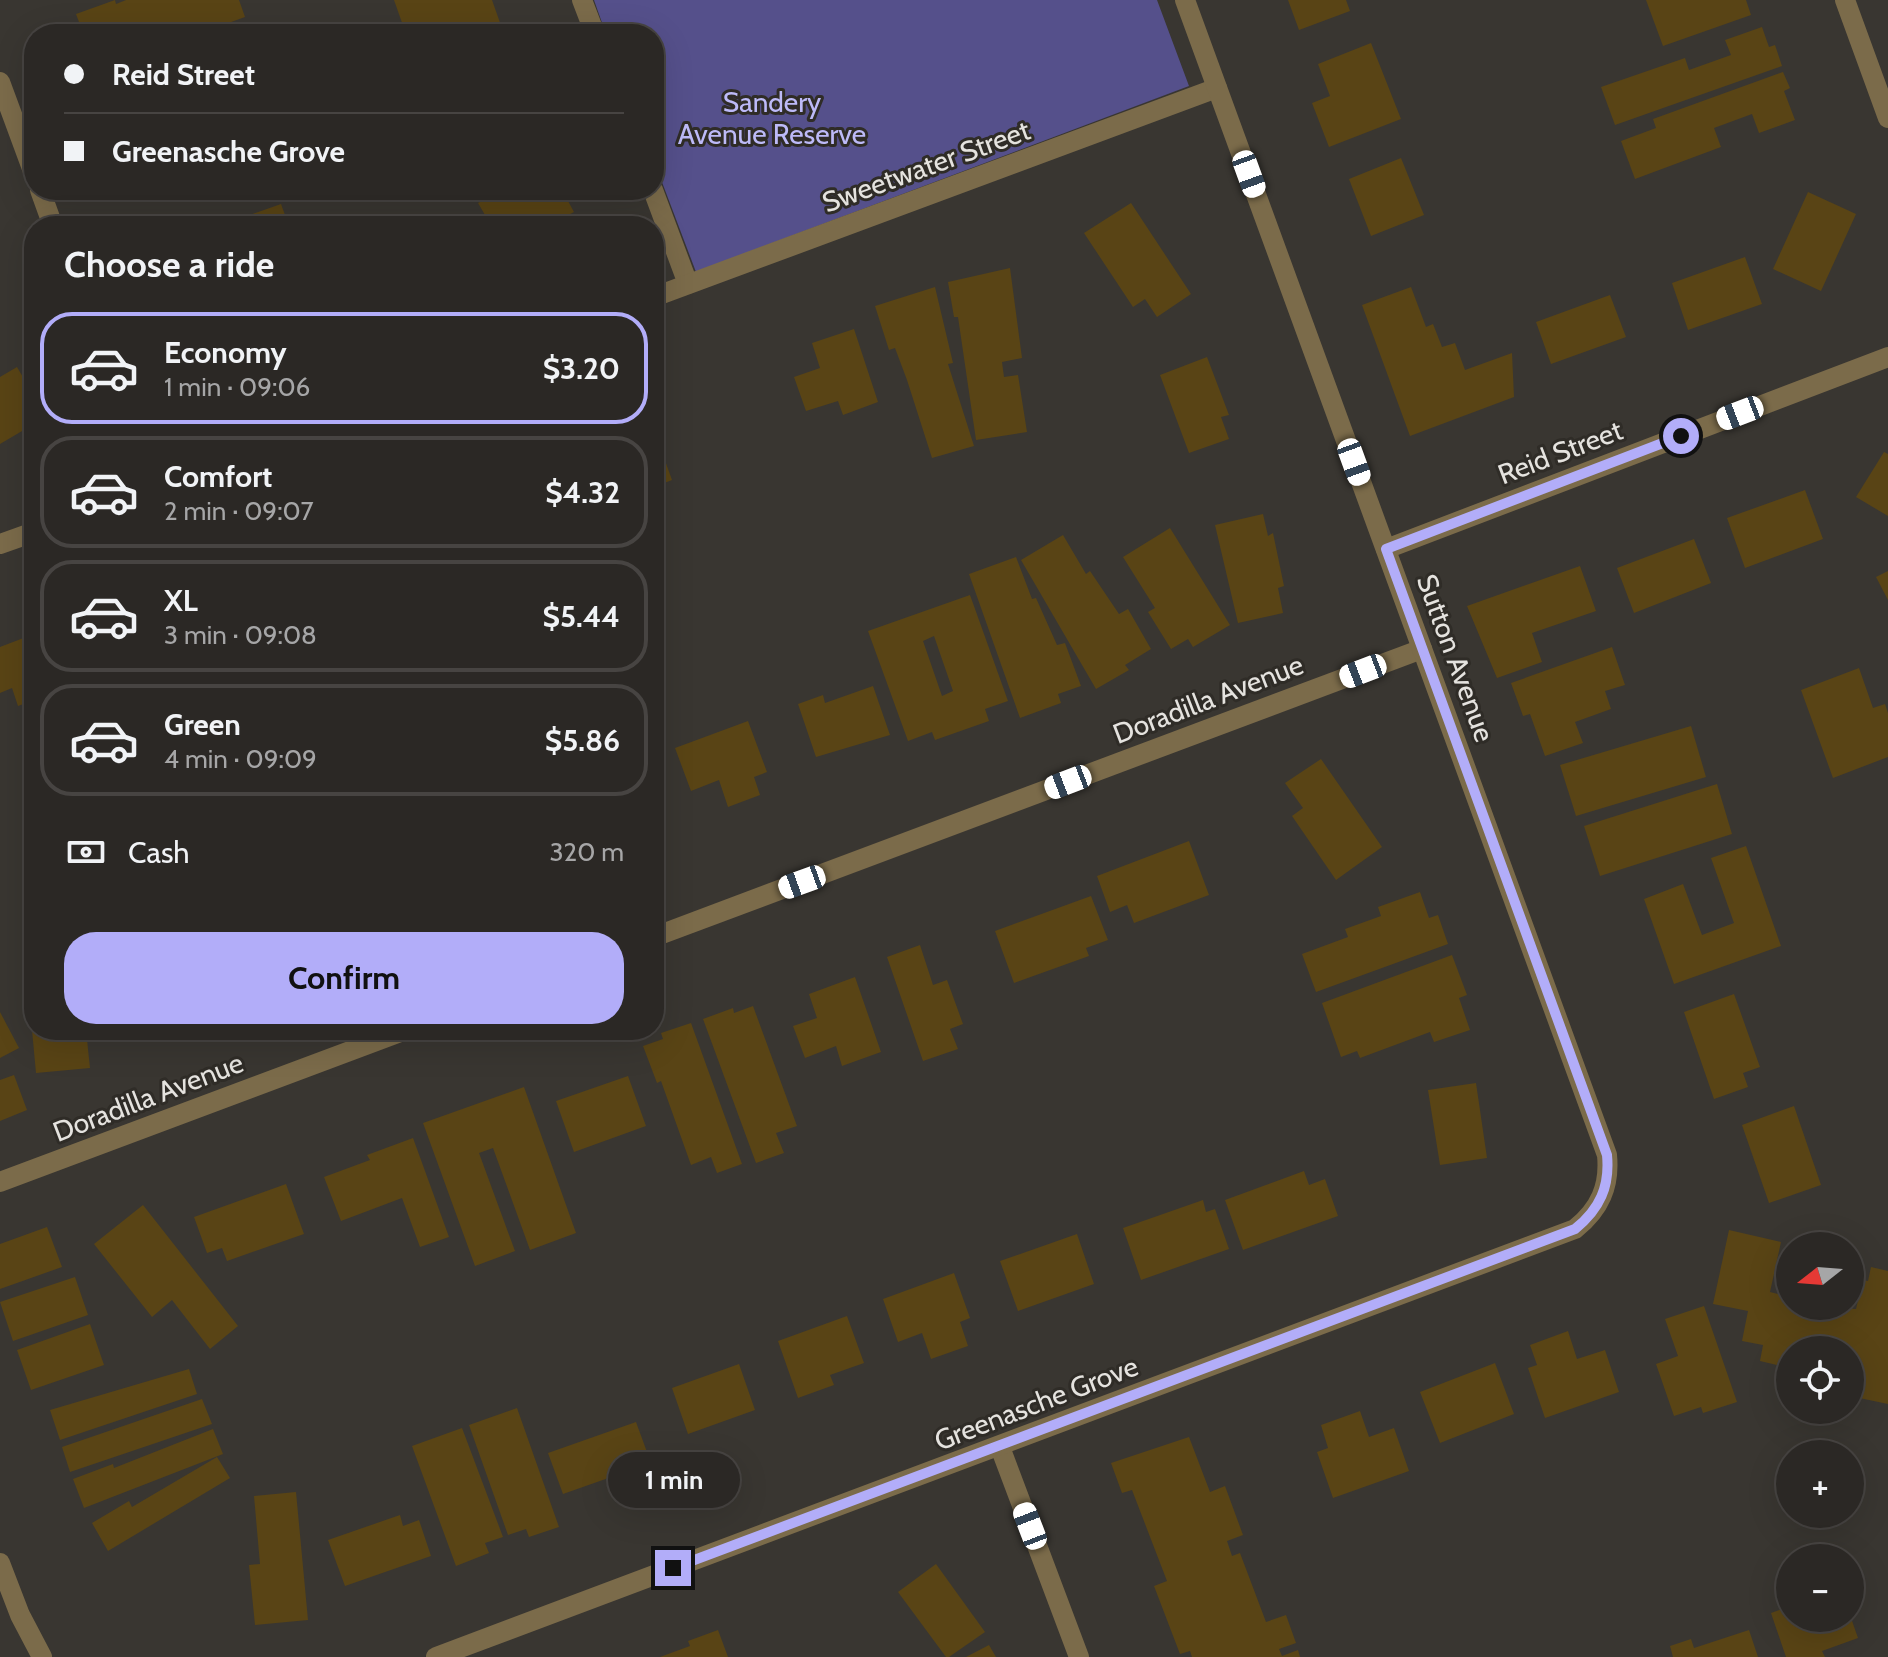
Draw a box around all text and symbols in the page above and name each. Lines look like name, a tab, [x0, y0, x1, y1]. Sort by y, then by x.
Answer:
text: Reid Street	[112, 56, 255, 93]
park label: Sandery Avenue Reserve	[678, 85, 866, 151]
street label: Sweetwater Street	[818, 113, 1034, 219]
text: Greenasche Grove	[112, 133, 345, 170]
car	[1230, 147, 1268, 201]
text: Choose a ride	[64, 242, 274, 286]
icon: car	[68, 332, 140, 404]
text: Economy	[164, 334, 287, 371]
text: $3.20	[543, 350, 620, 387]
text: 1 min · 09:06	[164, 371, 310, 403]
car	[1713, 393, 1767, 433]
street label: Reid Street	[1493, 413, 1627, 491]
route start	[1663, 418, 1699, 454]
car	[1335, 435, 1373, 489]
icon: car	[68, 456, 140, 528]
text: Comfort	[164, 458, 272, 495]
text: $4.32	[545, 474, 620, 511]
text: 2 min · 09:07	[164, 495, 313, 527]
street label: Sutton Avenue	[1410, 570, 1502, 746]
icon: car	[68, 580, 140, 652]
text: XL	[164, 582, 198, 619]
text: $5.44	[543, 598, 620, 635]
text: 3 min · 09:08	[164, 619, 317, 651]
street label: Doradilla Avenue	[1108, 647, 1308, 751]
car	[1336, 651, 1390, 691]
icon: car	[68, 704, 140, 776]
text: Green	[164, 706, 241, 743]
text: $5.86	[545, 722, 620, 759]
text: 4 min · 09:09	[164, 743, 317, 775]
car	[1041, 762, 1095, 802]
icon: cash	[64, 830, 108, 874]
text: Cash	[128, 834, 190, 871]
text: 320 m	[550, 836, 624, 868]
car	[775, 863, 829, 901]
button: Confirm	[64, 932, 624, 1024]
street label: Doradilla Avenue	[48, 1045, 248, 1149]
north arrow	[1776, 1232, 1864, 1320]
map controls	[1776, 1232, 1864, 1632]
button: locate	[1776, 1336, 1864, 1424]
street label: Greenasche Grove	[929, 1349, 1143, 1457]
button: +	[1776, 1440, 1864, 1528]
callout: 1 min	[607, 1452, 739, 1508]
text: 1 min	[645, 1464, 703, 1496]
car	[1010, 1499, 1050, 1553]
button: −	[1776, 1544, 1864, 1632]
route end	[655, 1550, 691, 1586]

